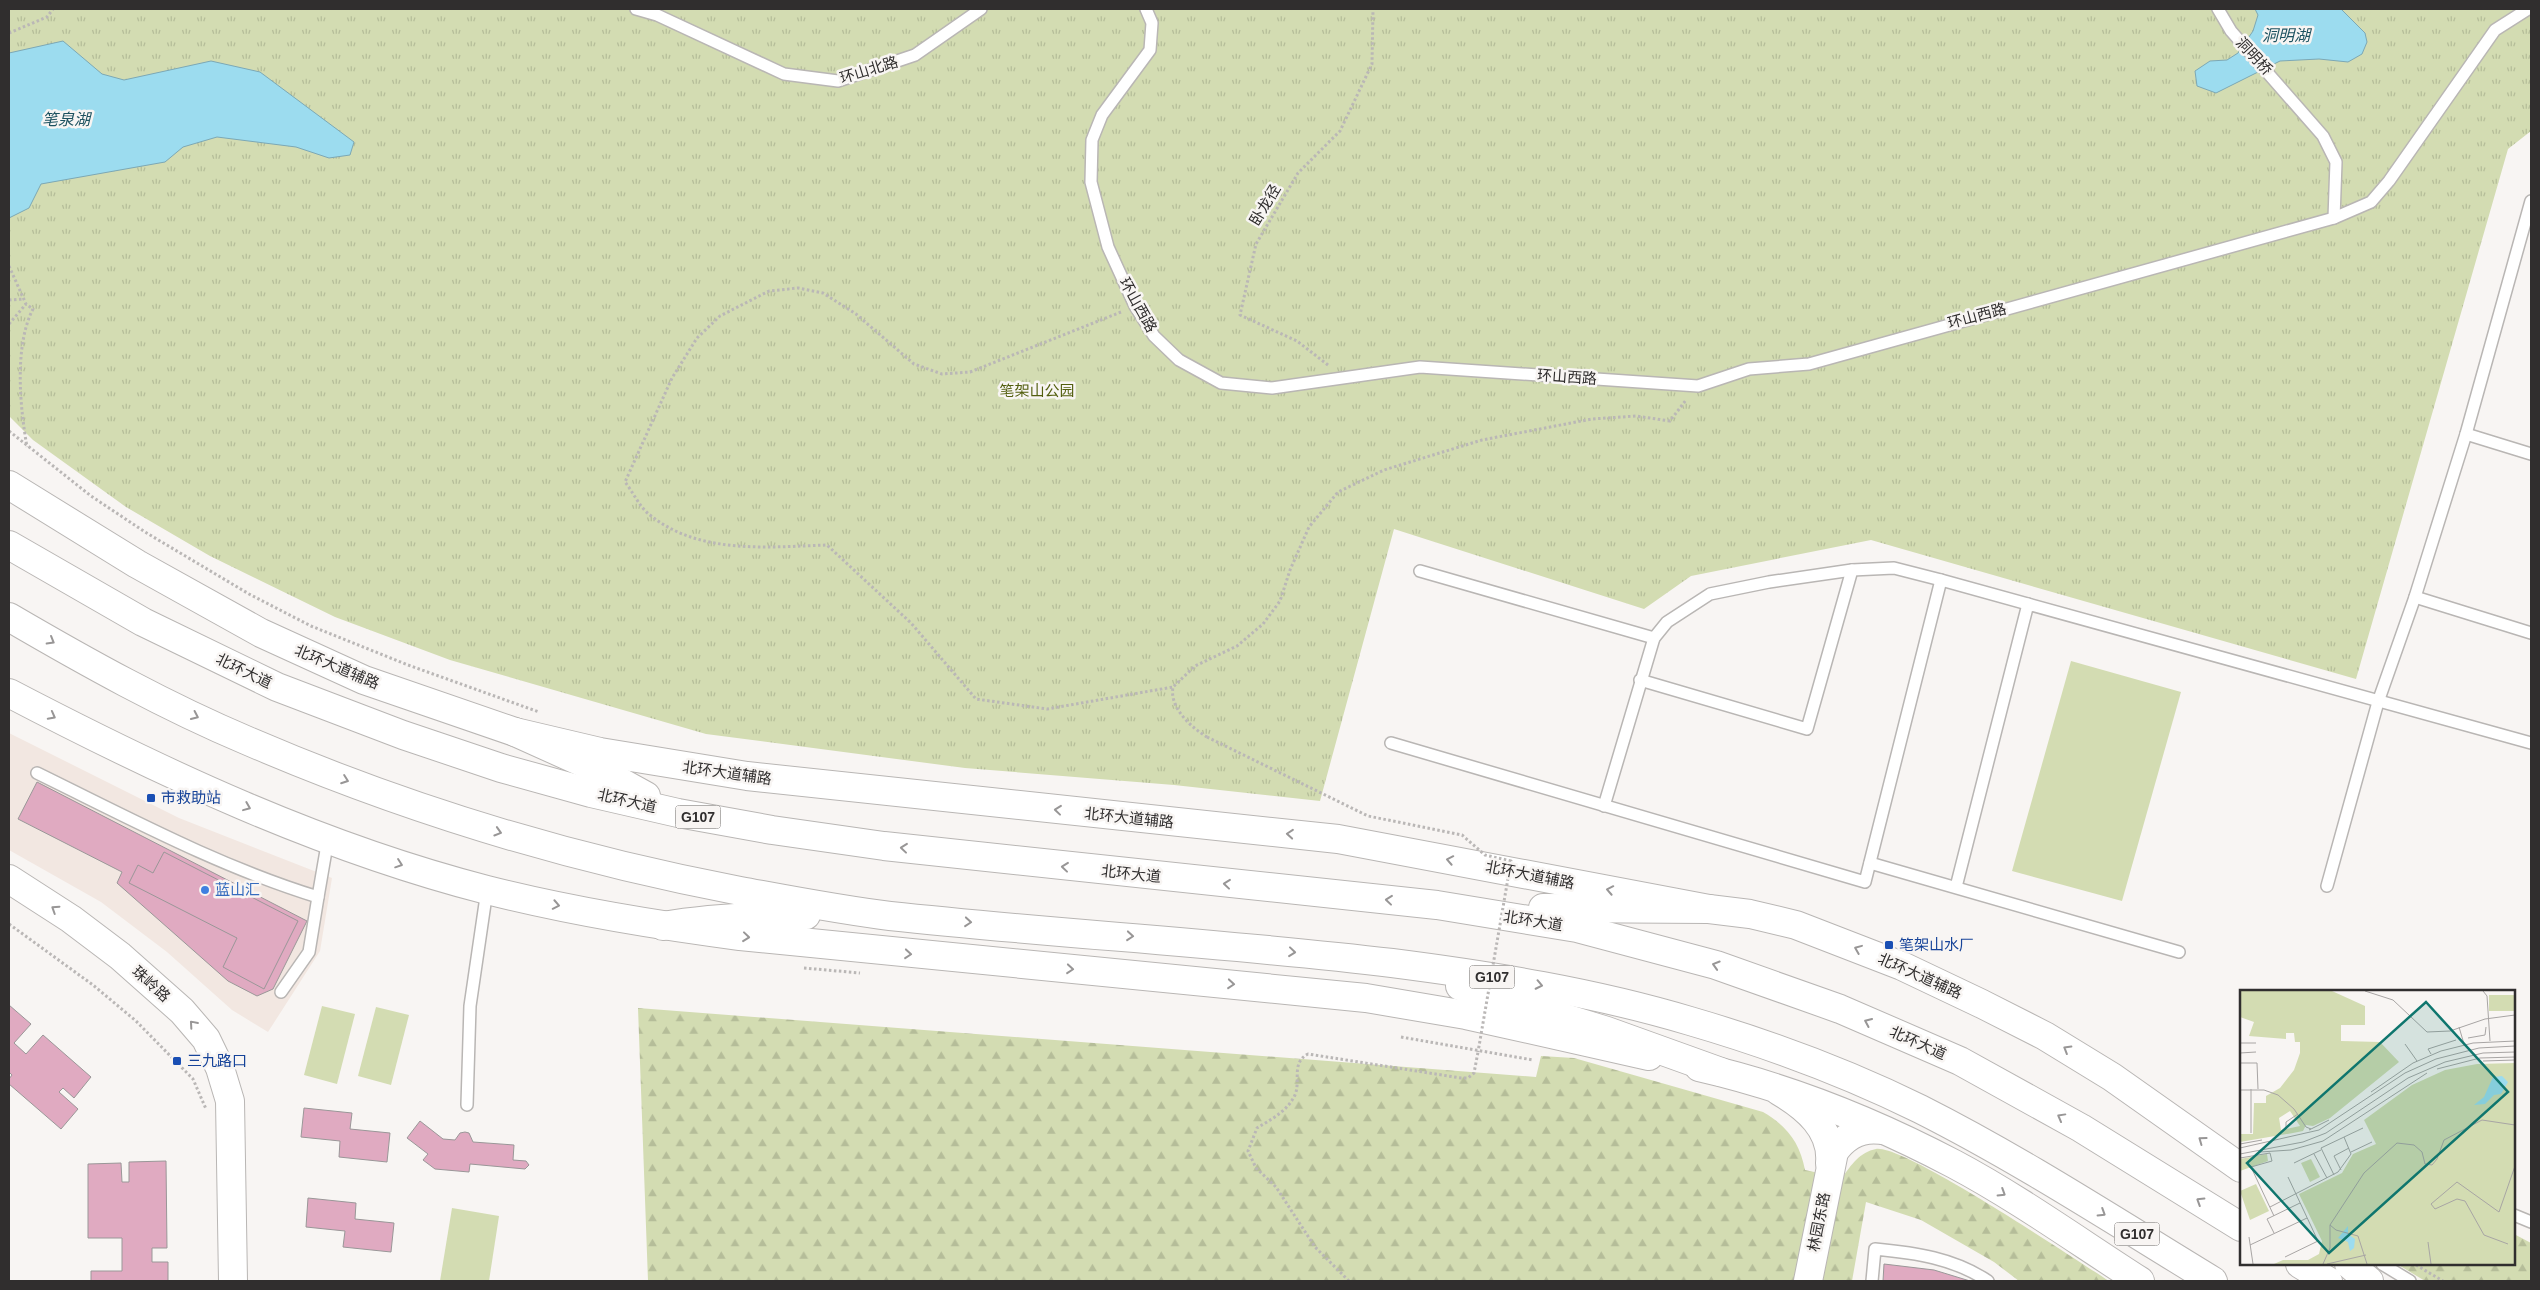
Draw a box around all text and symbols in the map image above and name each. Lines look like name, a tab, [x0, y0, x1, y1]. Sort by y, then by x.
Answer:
water label: 洞明湖	[2262, 27, 2313, 44]
street label: 洞明桥	[2233, 33, 2276, 78]
street label: 环山北路	[838, 53, 900, 86]
water label: 笔泉湖	[42, 111, 93, 128]
street label: 卧龙径	[1246, 181, 1283, 228]
street label: 环山西路	[1116, 274, 1160, 335]
street label: 环山西路	[1946, 300, 2008, 331]
street label: 环山西路	[1537, 366, 1598, 387]
park label: 笔架山公园	[999, 382, 1075, 399]
one-way arrow	[46, 635, 55, 645]
street label: 北环大道辅路	[292, 641, 382, 692]
street label: 北环大道	[214, 650, 275, 691]
one-way arrow	[47, 710, 56, 720]
one-way arrow	[190, 710, 199, 721]
street label: 北环大道辅路	[681, 758, 773, 787]
one-way arrow	[340, 774, 348, 784]
street label: 北环大道	[596, 785, 658, 816]
place label: 市救助站	[161, 789, 221, 806]
marker: 市救助站	[145, 792, 157, 804]
one-way arrow	[242, 800, 251, 811]
street label: 北环大道辅路	[1083, 804, 1175, 831]
one-way arrow	[1054, 805, 1062, 816]
road number: G107	[676, 806, 720, 829]
one-way arrow	[494, 827, 502, 837]
one-way arrow	[1285, 829, 1293, 840]
one-way arrow	[900, 843, 908, 854]
one-way arrow	[1445, 855, 1454, 865]
one-way arrow	[394, 858, 403, 868]
street label: 北环大道辅路	[1484, 858, 1576, 891]
one-way arrow	[1061, 862, 1069, 873]
street label: 北环大道	[1100, 862, 1162, 885]
one-way arrow	[1223, 879, 1231, 890]
place label: 蓝山汇	[215, 881, 260, 898]
marker: 蓝山汇	[199, 884, 211, 896]
one-way arrow	[1605, 885, 1614, 896]
one-way arrow	[1384, 895, 1392, 906]
one-way arrow	[551, 899, 560, 910]
one-way arrow	[51, 906, 61, 915]
street label: 北环大道	[1502, 907, 1564, 934]
one-way arrow	[964, 917, 972, 928]
one-way arrow	[1126, 930, 1134, 941]
one-way arrow	[742, 931, 750, 942]
place label: 笔架山水厂	[1899, 936, 1974, 953]
marker: 笔架山水厂	[1883, 939, 1895, 951]
one-way arrow	[1854, 945, 1862, 955]
one-way arrow	[1288, 946, 1296, 957]
one-way arrow	[904, 949, 912, 960]
street label: 北环大道辅路	[1876, 949, 1965, 1002]
one-way arrow	[1712, 961, 1721, 971]
street label: 珠岭路	[129, 962, 174, 1005]
one-way arrow	[1066, 963, 1074, 974]
road number: G107	[1470, 966, 1514, 989]
one-way arrow	[1228, 978, 1236, 989]
one-way arrow	[1535, 979, 1544, 990]
inset map	[2240, 990, 2515, 1265]
one-way arrow	[1864, 1017, 1873, 1028]
one-way arrow	[190, 1021, 199, 1030]
street label: 北环大道	[1887, 1023, 1949, 1063]
one-way arrow	[2063, 1046, 2072, 1056]
place label: 三九路口	[187, 1052, 247, 1069]
marker: 三九路口	[171, 1055, 183, 1067]
one-way arrow	[2057, 1113, 2066, 1123]
one-way arrow	[2198, 1137, 2208, 1146]
one-way arrow	[1997, 1186, 2006, 1196]
street label: 林园东路	[1804, 1191, 1833, 1253]
one-way arrow	[2196, 1198, 2205, 1208]
one-way arrow	[2097, 1207, 2106, 1217]
road number: G107	[2114, 1222, 2160, 1246]

